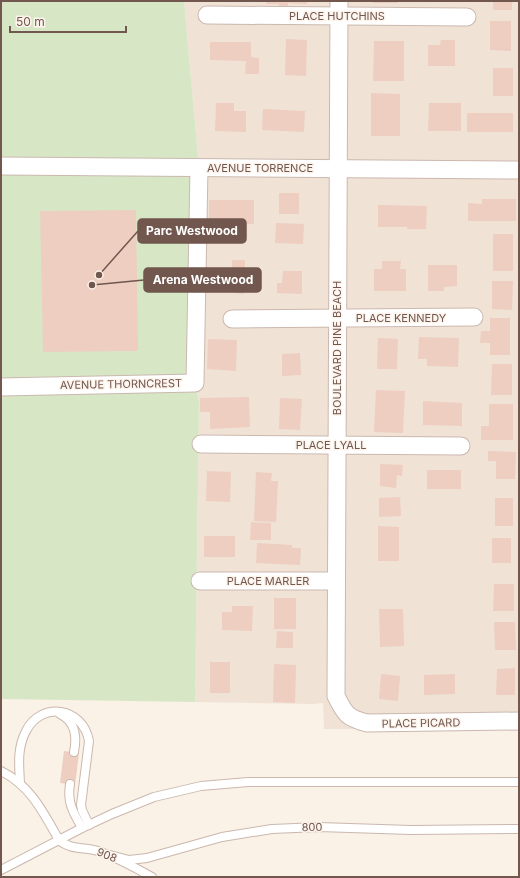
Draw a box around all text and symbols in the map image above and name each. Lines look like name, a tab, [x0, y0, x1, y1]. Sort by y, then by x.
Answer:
scale bar	[10, 8, 126, 34]
street label: PLACE HUTCHINS	[289, 9, 385, 23]
text: 50 m	[16, 14, 45, 29]
street label: AVENUE TORRENCE	[207, 161, 313, 175]
callout: Parc Westwood	[138, 219, 246, 243]
text: Parc Westwood	[146, 223, 238, 238]
callout: Arena Westwood	[144, 268, 261, 292]
text: Arena Westwood	[153, 272, 253, 287]
street label: BOULEVARD PINE BEACH	[330, 281, 344, 415]
street label: PLACE KENNEDY	[356, 311, 447, 325]
street label: AVENUE THORNCREST	[60, 376, 182, 392]
street label: PLACE LYALL	[296, 438, 366, 452]
street label: PLACE MARLER	[227, 574, 309, 588]
street label: PLACE PICARD	[382, 715, 460, 731]
street label: 800	[302, 820, 323, 834]
street label: 908	[95, 845, 119, 865]

